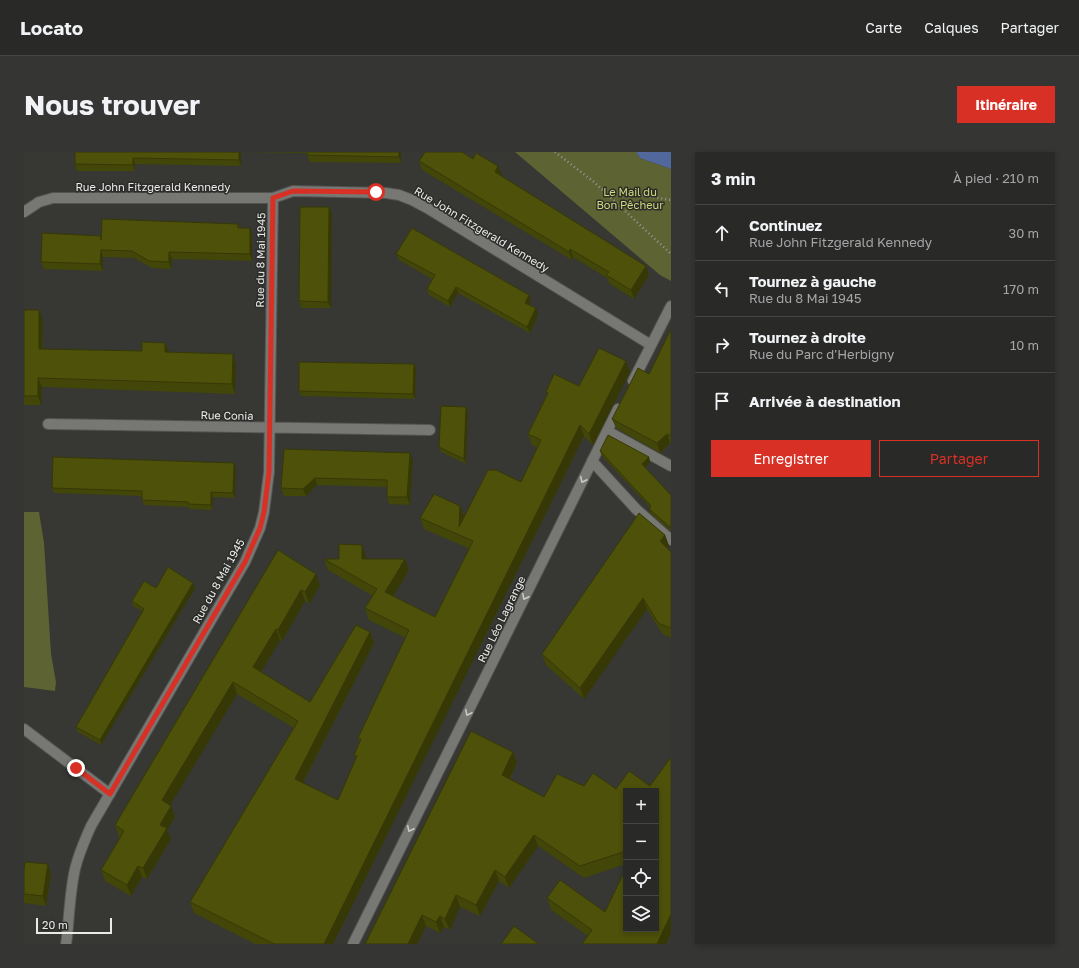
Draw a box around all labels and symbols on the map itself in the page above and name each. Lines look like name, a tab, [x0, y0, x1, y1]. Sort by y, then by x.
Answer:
street label: Rue John Fitzgerald Kennedy	[76, 180, 230, 193]
route start	[367, 183, 385, 201]
street label: Rue John Fitzgerald Kennedy	[412, 184, 552, 274]
park label: Le Mail du Bon Pêcheur	[596, 185, 664, 211]
street label: Rue du 8 Mai 1945	[253, 212, 267, 308]
street label: Rue Conia	[200, 408, 254, 422]
one-way arrow	[580, 476, 588, 483]
street label: Rue du 8 Mai 1945	[189, 536, 247, 626]
street label: Rue Léo Lagrange	[474, 574, 528, 664]
one-way arrow	[523, 592, 530, 600]
one-way arrow	[465, 709, 473, 716]
route end	[67, 759, 85, 777]
one-way arrow	[407, 825, 415, 833]
scale bar	[36, 916, 112, 935]

